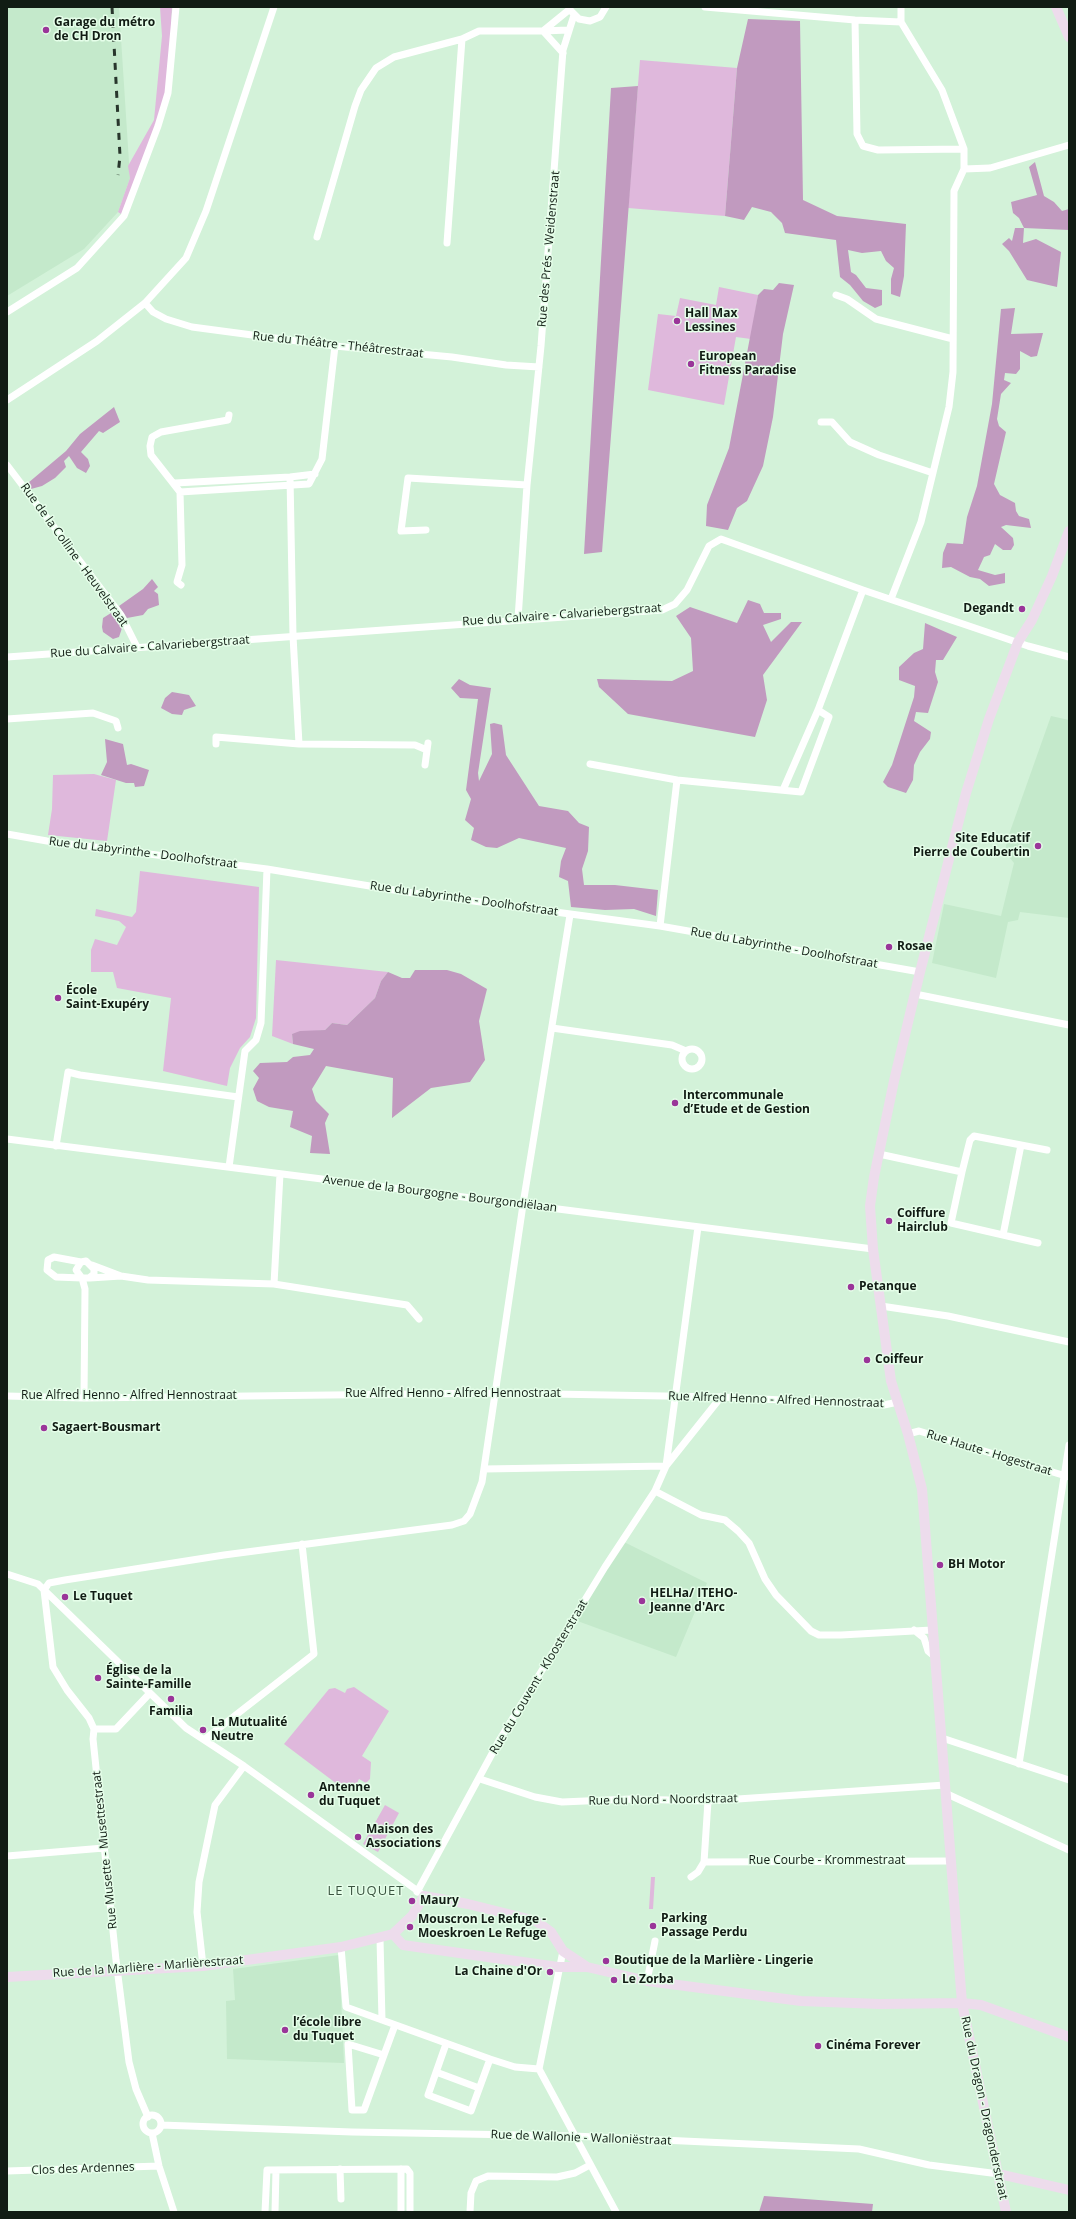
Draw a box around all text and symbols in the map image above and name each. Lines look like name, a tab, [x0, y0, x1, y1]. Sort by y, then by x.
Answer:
place label: Garage du métro de CH Dron	[54, 16, 155, 44]
marker: Garage du métro de CH Dron	[41, 25, 51, 35]
street label: Rue des Prés - Weidenstraat	[535, 170, 563, 328]
place label: Hall Max Lessines	[685, 307, 737, 335]
marker: Hall Max Lessines	[672, 316, 682, 326]
street label: Rue du Théâtre - Théâtrestraat	[252, 329, 424, 361]
place label: European Fitness Paradise	[699, 350, 796, 378]
marker: European Fitness Paradise	[686, 359, 696, 369]
street label: Rue de la Colline - Heuvelstraat	[17, 480, 131, 630]
street label: Rue du Calvaire - Calvariebergstraat	[462, 601, 662, 629]
place label: Degandt	[963, 602, 1014, 616]
marker: Degandt	[1017, 604, 1027, 614]
street label: Rue du Calvaire - Calvariebergstraat	[50, 633, 250, 661]
place label: Site Educatif Pierre de Coubertin	[913, 832, 1030, 860]
street label: Rue du Labyrinthe - Doolhofstraat	[48, 834, 238, 872]
marker: Site Educatif Pierre de Coubertin	[1033, 841, 1043, 851]
street label: Rue du Labyrinthe - Doolhofstraat	[369, 879, 559, 919]
street label: Rue du Labyrinthe - Doolhofstraat	[689, 924, 879, 972]
place label: Rosae	[897, 940, 933, 954]
marker: Rosae	[884, 942, 894, 952]
place label: École Saint-Exupéry	[66, 984, 149, 1012]
marker: École Saint-Exupéry	[53, 993, 63, 1003]
place label: Intercommunale d’Etude et de Gestion	[683, 1089, 810, 1117]
marker: Intercommunale d’Etude et de Gestion	[670, 1098, 680, 1108]
street label: Avenue de la Bourgogne - Bourgondiëlaan	[322, 1172, 558, 1216]
place label: Coiffure Hairclub	[897, 1207, 948, 1235]
marker: Coiffure Hairclub	[884, 1216, 894, 1226]
place label: Petanque	[859, 1280, 917, 1294]
marker: Petanque	[846, 1282, 856, 1292]
place label: Coiffeur	[875, 1353, 923, 1367]
marker: Coiffeur	[862, 1355, 872, 1365]
street label: Rue Alfred Henno - Alfred Hennostraat	[345, 1387, 561, 1401]
street label: Rue Alfred Henno - Alfred Hennostraat	[21, 1389, 237, 1403]
street label: Rue Alfred Henno - Alfred Hennostraat	[668, 1389, 884, 1411]
place label: Sagaert-Bousmart	[52, 1421, 161, 1435]
marker: Sagaert-Bousmart	[39, 1423, 49, 1433]
street label: Rue Haute - Hogestraat	[925, 1427, 1053, 1479]
place label: BH Motor	[948, 1558, 1005, 1572]
marker: BH Motor	[935, 1560, 945, 1570]
place label: HELHa/ ITEHO- Jeanne d'Arc	[650, 1587, 737, 1615]
place label: Le Tuquet	[73, 1590, 133, 1604]
marker: Le Tuquet	[60, 1592, 70, 1602]
marker: HELHa/ ITEHO- Jeanne d'Arc	[637, 1596, 647, 1606]
street label: Rue du Couvent - Kloosterstraat	[487, 1597, 591, 1757]
place label: Église de la Sainte-Famille	[106, 1664, 191, 1692]
marker: Église de la Sainte-Famille	[93, 1673, 103, 1683]
marker: Familia	[166, 1694, 176, 1704]
place label: Familia	[149, 1705, 193, 1719]
place label: La Mutualité Neutre	[211, 1716, 287, 1744]
marker: La Mutualité Neutre	[198, 1725, 208, 1735]
street label: Rue Musette - Musettestraat	[90, 1770, 120, 1930]
place label: Antenne du Tuquet	[319, 1781, 380, 1809]
marker: Antenne du Tuquet	[306, 1790, 316, 1800]
street label: Rue du Nord - Noordstraat	[588, 1791, 738, 1809]
place label: Maison des Associations	[366, 1823, 441, 1851]
marker: Maison des Associations	[353, 1832, 363, 1842]
street label: Rue Courbe - Krommestraat	[749, 1854, 905, 1868]
district label: LE TUQUET	[328, 1883, 404, 1899]
place label: Maury	[420, 1894, 459, 1908]
marker: Maury	[407, 1896, 417, 1906]
place label: Parking Passage Perdu	[661, 1912, 748, 1940]
place label: Mouscron Le Refuge - Moeskroen Le Refuge	[418, 1913, 547, 1941]
marker: Parking Passage Perdu	[648, 1921, 658, 1931]
marker: Mouscron Le Refuge - Moeskroen Le Refuge	[405, 1922, 415, 1932]
street label: Rue de la Marlière - Marlièrestraat	[52, 1953, 244, 1981]
place label: Boutique de la Marlière - Lingerie	[614, 1954, 813, 1968]
marker: Boutique de la Marlière - Lingerie	[601, 1956, 611, 1966]
place label: La Chaine d'Or	[455, 1965, 542, 1979]
marker: La Chaine d'Or	[545, 1967, 555, 1977]
place label: Le Zorba	[622, 1973, 674, 1987]
marker: Le Zorba	[609, 1975, 619, 1985]
street label: Rue du Dragon - Dragonderstraat	[958, 2015, 1010, 2201]
place label: l’école libre du Tuquet	[293, 2016, 361, 2044]
marker: l’école libre du Tuquet	[280, 2025, 290, 2035]
place label: Cinéma Forever	[826, 2039, 920, 2053]
marker: Cinéma Forever	[813, 2041, 823, 2051]
street label: Rue de Wallonie - Walloniëstraat	[490, 2128, 672, 2148]
street label: Clos des Ardennes	[31, 2160, 135, 2178]

